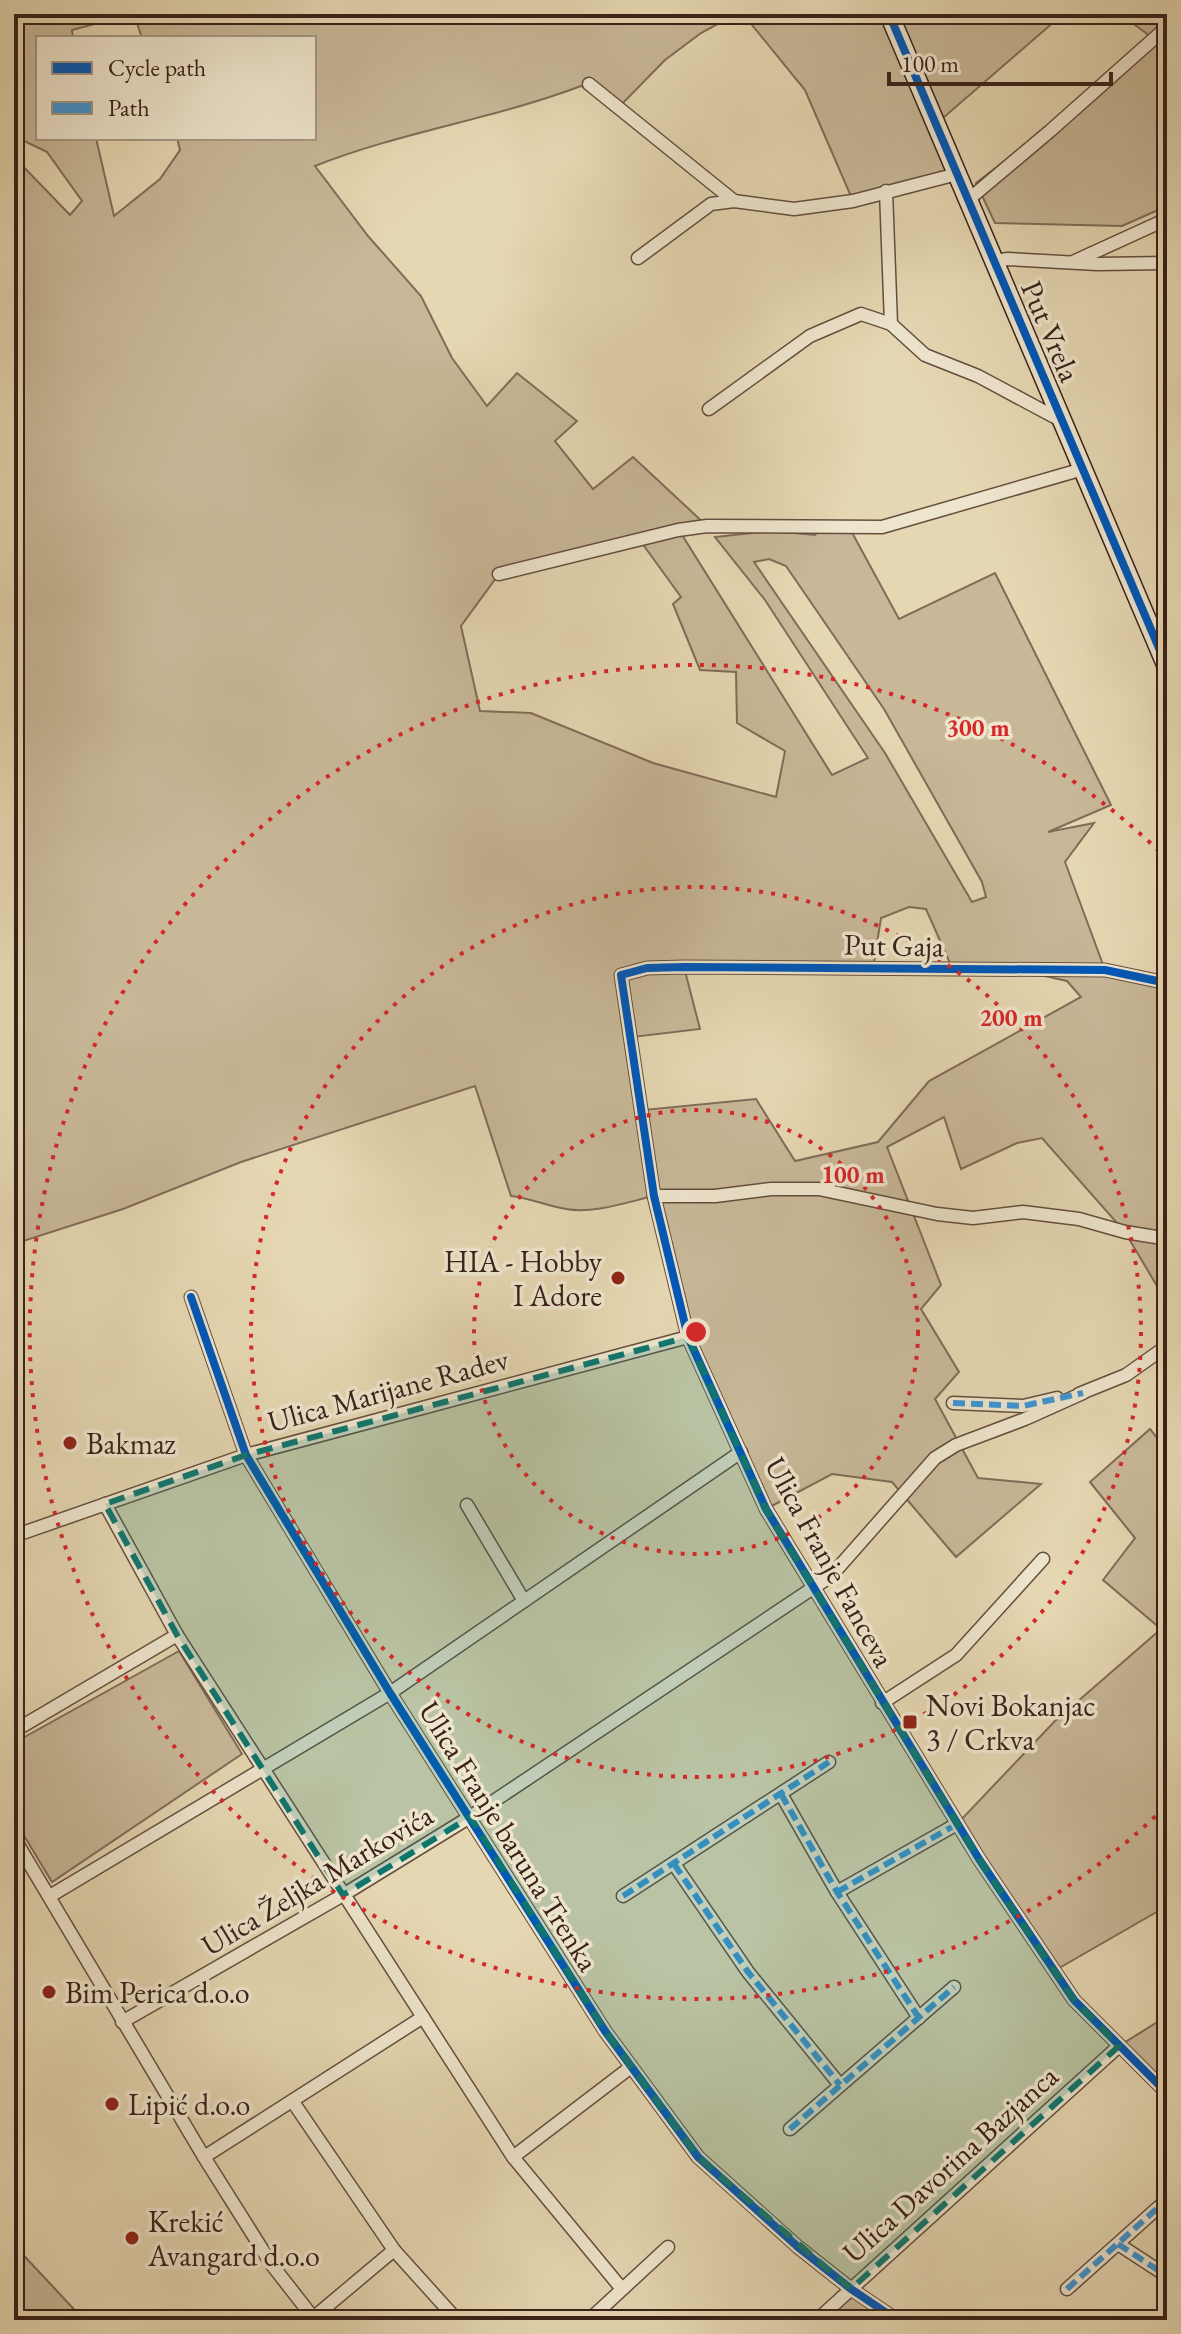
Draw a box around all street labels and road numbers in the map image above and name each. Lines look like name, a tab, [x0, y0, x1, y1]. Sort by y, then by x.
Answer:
street label: Put Vrela	[1012, 275, 1090, 387]
street label: Put Gaja	[844, 925, 944, 965]
street label: Ulica Marijane Radev	[263, 1339, 514, 1441]
street label: Ulica Franje Fanceva	[756, 1450, 904, 1674]
street label: Ulica Franje baruna Trenka	[410, 1694, 608, 1978]
street label: Ulica Željka Markovića	[194, 1795, 440, 1965]
street label: Ulica Davorina Bazjanca	[834, 2057, 1066, 2271]

